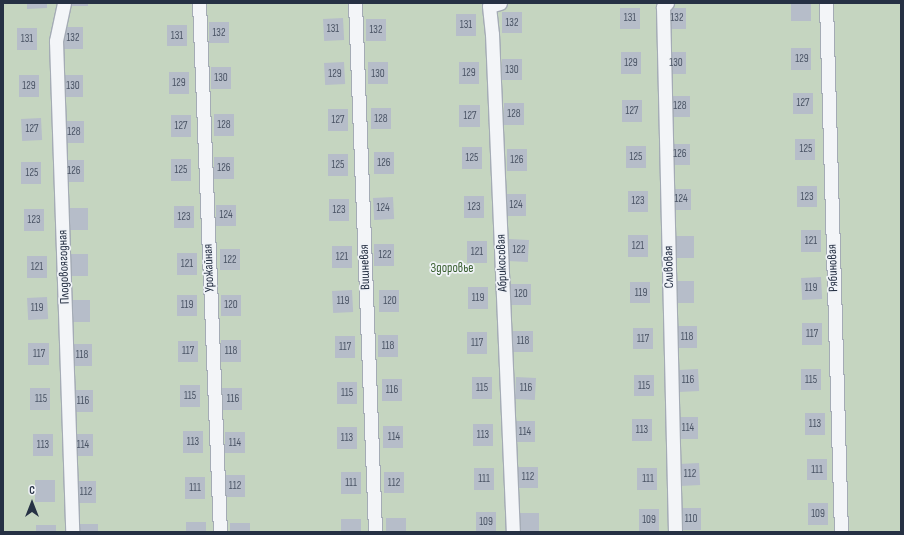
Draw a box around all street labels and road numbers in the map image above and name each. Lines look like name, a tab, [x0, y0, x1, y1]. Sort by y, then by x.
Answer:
street label: Плодовоягодная	[55, 230, 73, 304]
street label: Абрикосовая	[493, 234, 511, 292]
street label: Урожайная	[200, 243, 218, 293]
street label: Вишневая	[356, 244, 374, 290]
street label: Рябиновая	[824, 244, 842, 292]
street label: Сливовая	[661, 246, 677, 288]

